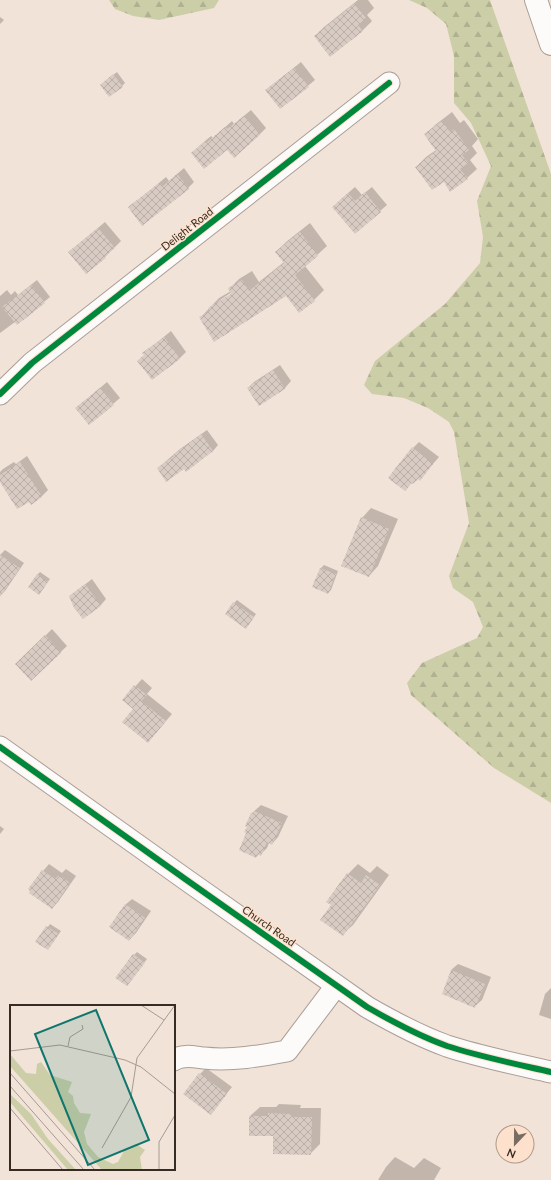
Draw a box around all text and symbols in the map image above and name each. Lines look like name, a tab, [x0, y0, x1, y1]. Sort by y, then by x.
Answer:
street label: Delight Road	[158, 204, 215, 253]
street label: Church Road	[240, 902, 298, 949]
inset map	[10, 1005, 175, 1170]
north arrow	[495, 1124, 535, 1164]
text: N	[505, 1146, 517, 1161]

